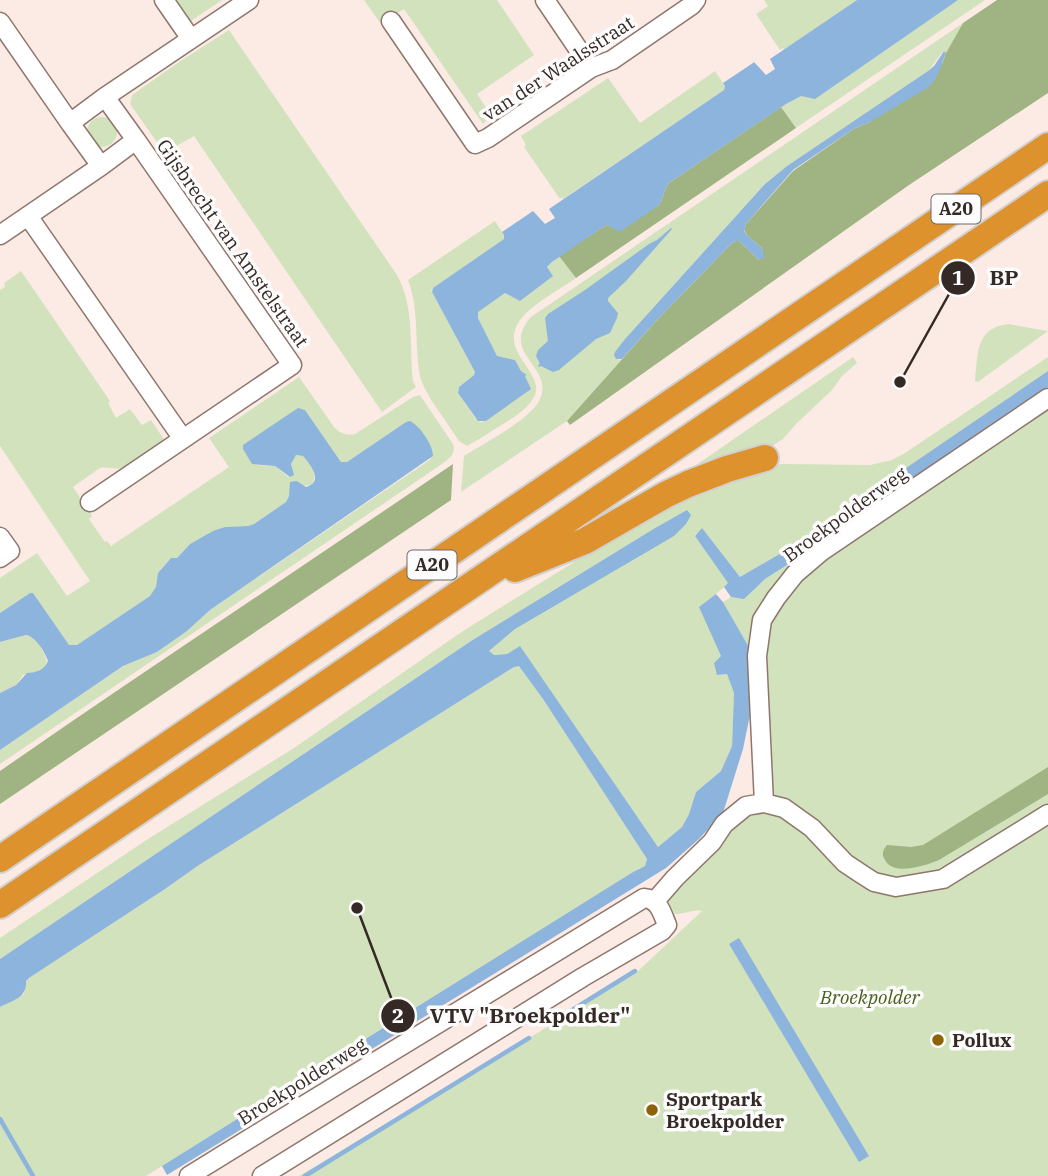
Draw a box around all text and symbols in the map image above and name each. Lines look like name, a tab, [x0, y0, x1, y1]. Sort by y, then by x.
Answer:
street label: van der Waalsstraat	[478, 10, 638, 126]
street label: Gijsbrecht van Amstelstraat	[152, 134, 314, 352]
road number: A20	[932, 194, 981, 224]
callout: BP	[940, 257, 1032, 299]
text: 1	[952, 263, 964, 291]
text: BP	[989, 263, 1019, 291]
street label: Broekpolderweg	[778, 461, 912, 567]
road number: A20	[408, 550, 457, 580]
park label: Broekpolder	[819, 985, 921, 1009]
callout: VTV "Broekpolder"	[381, 995, 644, 1037]
text: 2	[392, 1001, 404, 1029]
text: VTV "Broekpolder"	[430, 1001, 630, 1029]
place label: Pollux	[952, 1028, 1011, 1052]
street label: Broekpolderweg	[233, 1031, 371, 1130]
marker: Pollux	[930, 1032, 946, 1048]
place label: Sportpark Broekpolder	[666, 1087, 785, 1133]
marker: Sportpark Broekpolder	[644, 1102, 660, 1118]

